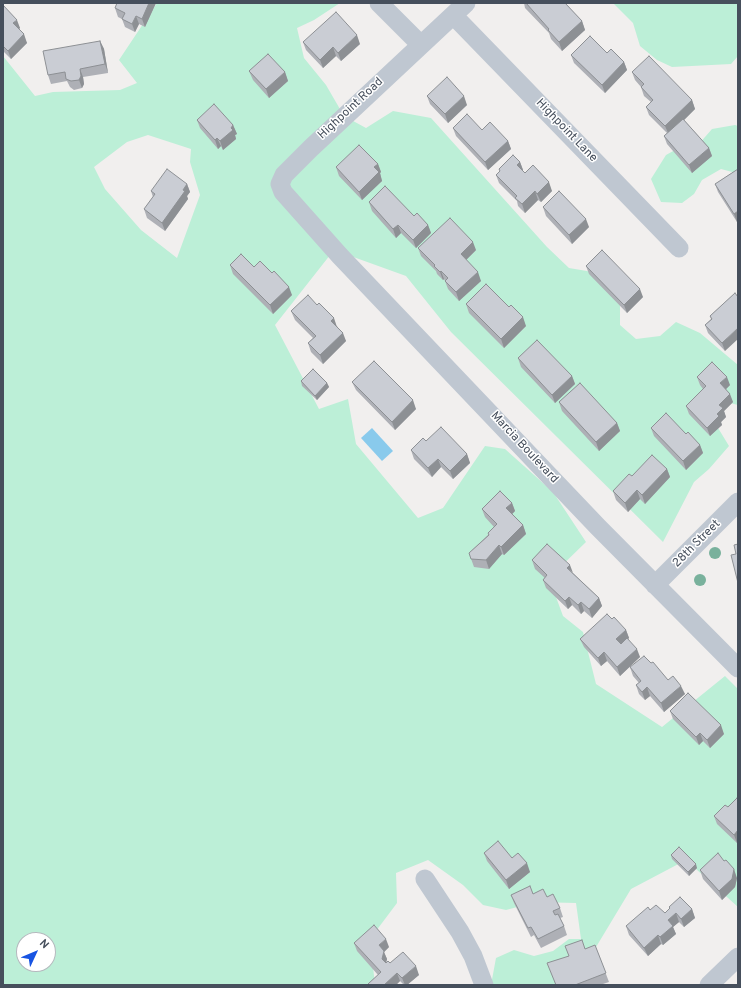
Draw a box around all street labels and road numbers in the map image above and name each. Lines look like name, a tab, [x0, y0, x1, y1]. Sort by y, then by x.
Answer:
street label: Highpoint Road	[316, 75, 386, 143]
street label: Highpoint Lane	[532, 96, 600, 166]
street label: Marcia Boulevard	[487, 409, 561, 487]
street label: 28th Street	[670, 517, 724, 571]

